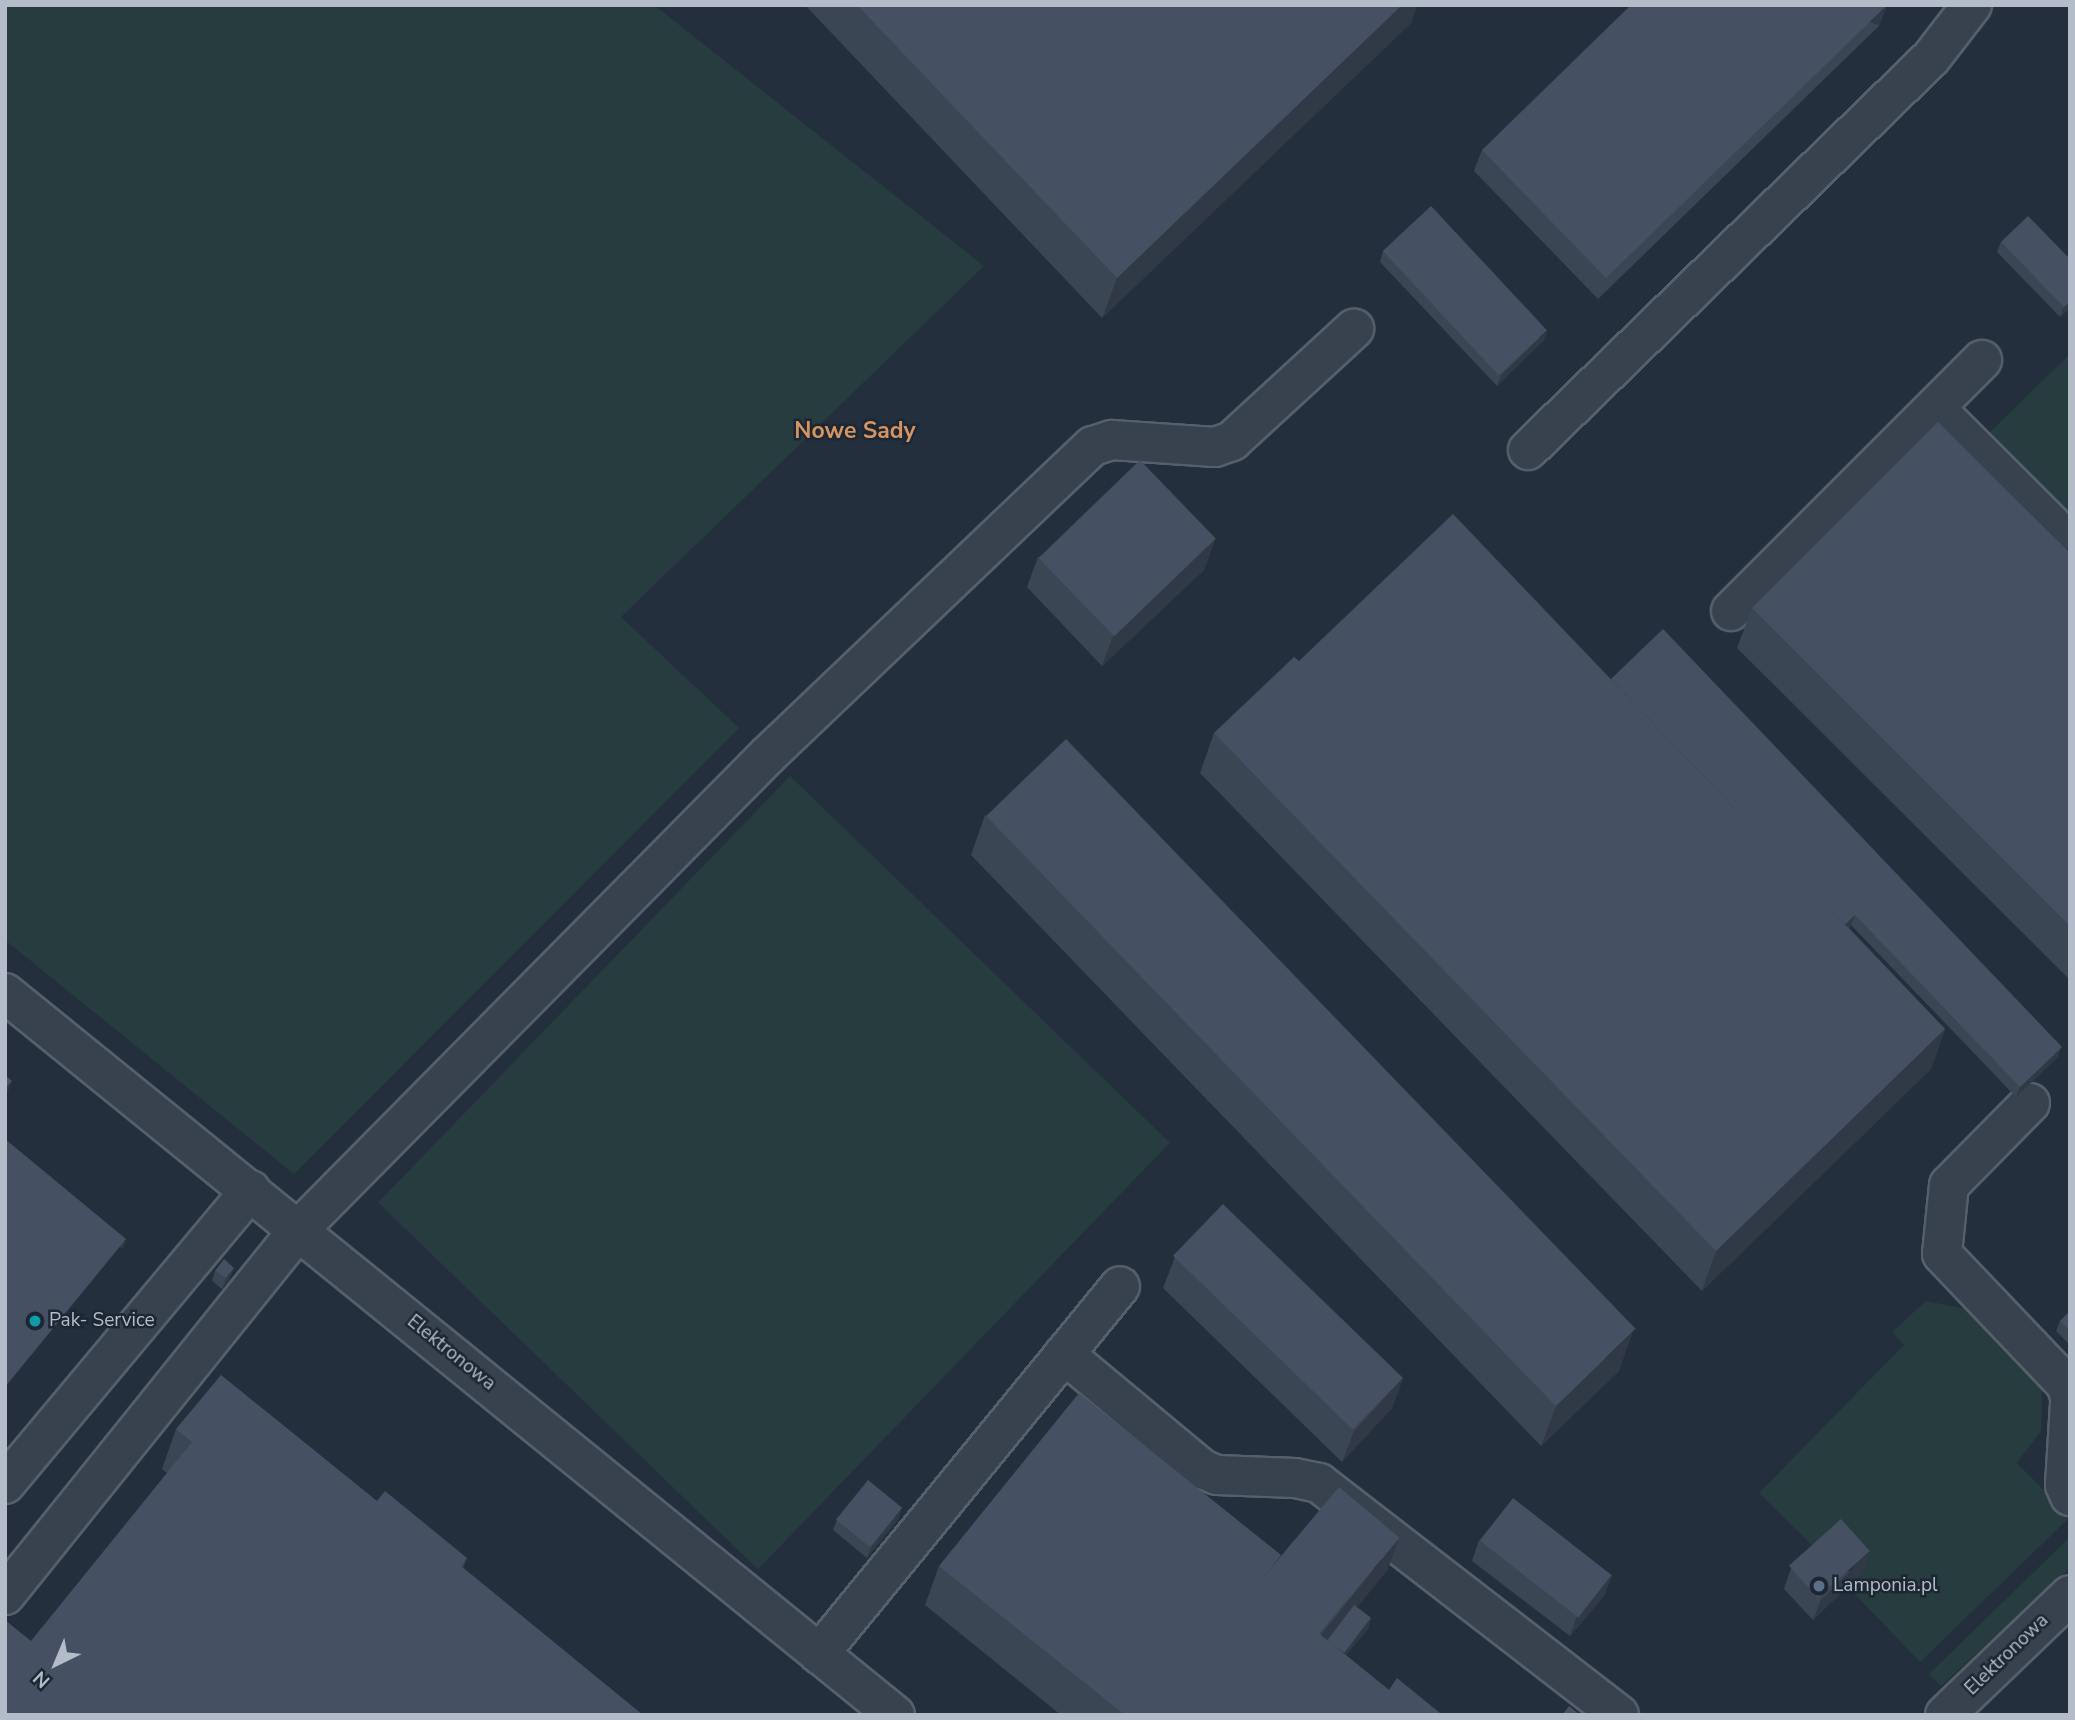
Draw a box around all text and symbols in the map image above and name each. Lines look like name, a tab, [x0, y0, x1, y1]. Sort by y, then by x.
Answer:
district label: Nowe Sady	[794, 417, 916, 445]
place label: Pak- Service	[49, 1310, 155, 1332]
street label: Elektronowa	[402, 1310, 500, 1396]
marker: Pak- Service	[27, 1313, 43, 1329]
place label: Lamponia.pl	[1833, 1575, 1938, 1597]
marker: Lamponia.pl	[1811, 1578, 1827, 1594]
street label: Elektronowa	[1961, 1610, 2053, 1700]
north arrow	[21, 1629, 91, 1699]
text: N	[28, 1665, 56, 1694]

